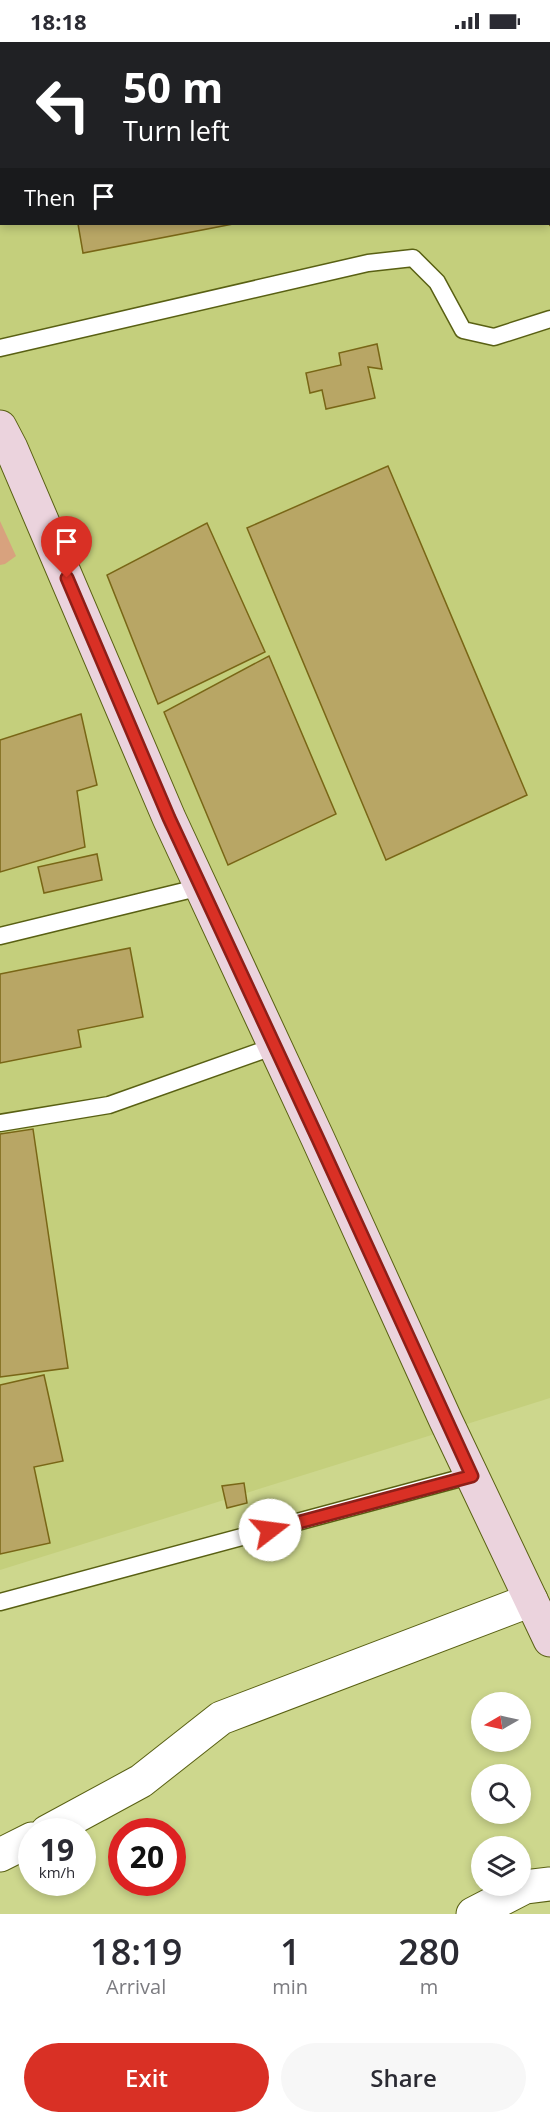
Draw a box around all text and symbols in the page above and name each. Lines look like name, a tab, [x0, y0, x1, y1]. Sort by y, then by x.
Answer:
text: 18:18	[30, 6, 87, 36]
text: 50 m	[123, 58, 223, 115]
icon: left	[24, 66, 102, 144]
text: Turn left	[123, 112, 230, 149]
icon: arrive	[87, 180, 120, 213]
text: Then	[24, 182, 75, 212]
pin	[41, 516, 92, 578]
icon: arrive	[50, 525, 83, 558]
position arrow	[238, 1498, 302, 1562]
north arrow	[471, 1692, 531, 1752]
map controls	[471, 1692, 531, 1896]
button: search	[471, 1764, 531, 1824]
speed limit sign: 20	[108, 1818, 186, 1896]
text: 19	[40, 1829, 74, 1870]
button: layers	[471, 1836, 531, 1896]
text: km/h	[39, 1862, 75, 1882]
text: 18:19	[90, 1927, 182, 1976]
text: 1	[280, 1927, 301, 1976]
text: 280	[398, 1927, 460, 1976]
text: Arrival	[106, 1973, 166, 2000]
text: min	[272, 1973, 308, 2000]
text: m	[420, 1973, 438, 2000]
button: Exit	[24, 2043, 269, 2112]
button: Share	[281, 2043, 526, 2112]

